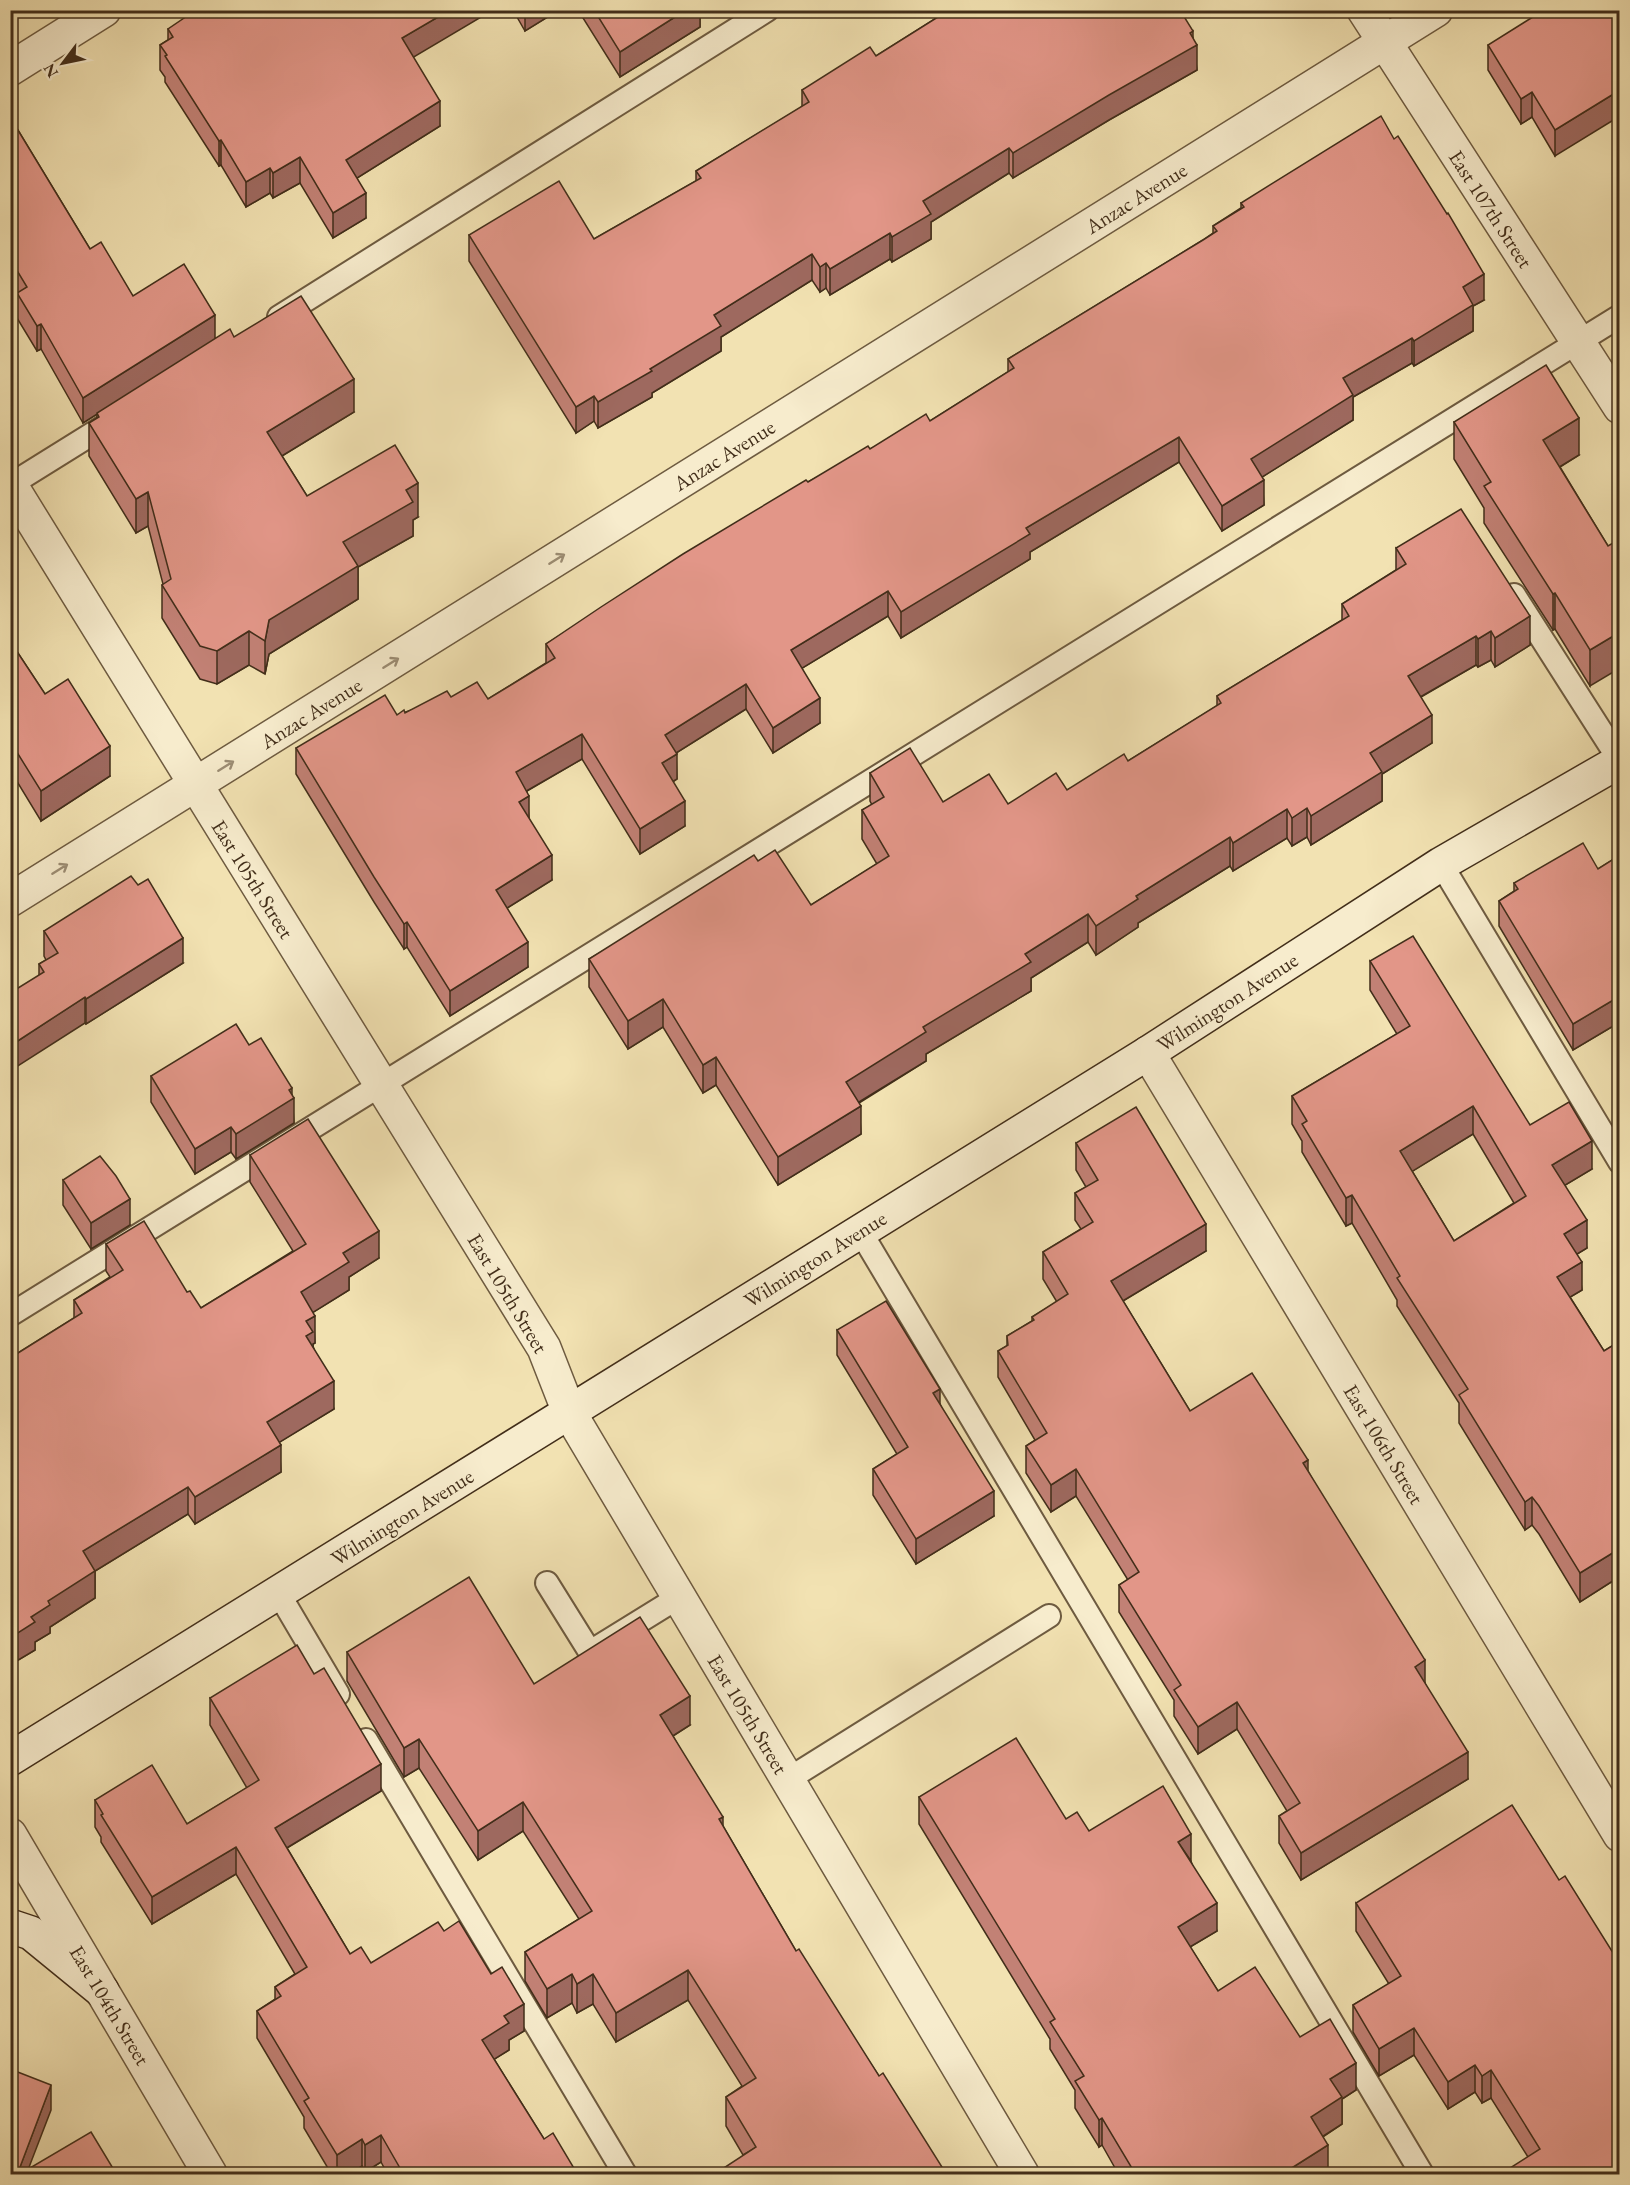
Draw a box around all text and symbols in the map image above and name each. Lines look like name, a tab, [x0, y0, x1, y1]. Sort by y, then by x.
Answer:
north arrow	[33, 33, 93, 93]
text: N	[38, 60, 63, 82]
street label: East 107th Street	[1443, 145, 1539, 273]
street label: Anzac Avenue	[1079, 156, 1192, 240]
street label: Anzac Avenue	[667, 413, 780, 497]
one-way arrow	[548, 553, 565, 565]
one-way arrow	[383, 656, 400, 669]
street label: Anzac Avenue	[254, 671, 367, 755]
one-way arrow	[217, 760, 234, 772]
street label: East 105th Street	[206, 814, 301, 944]
one-way arrow	[51, 862, 68, 874]
street label: Wilmington Avenue	[1151, 946, 1303, 1058]
street label: Wilmington Avenue	[739, 1204, 891, 1314]
street label: East 105th Street	[462, 1228, 555, 1358]
street label: East 106th Street	[1338, 1379, 1431, 1509]
street label: Wilmington Avenue	[326, 1462, 478, 1572]
street label: East 105th Street	[702, 1649, 795, 1779]
street label: East 104th Street	[64, 1940, 157, 2070]

